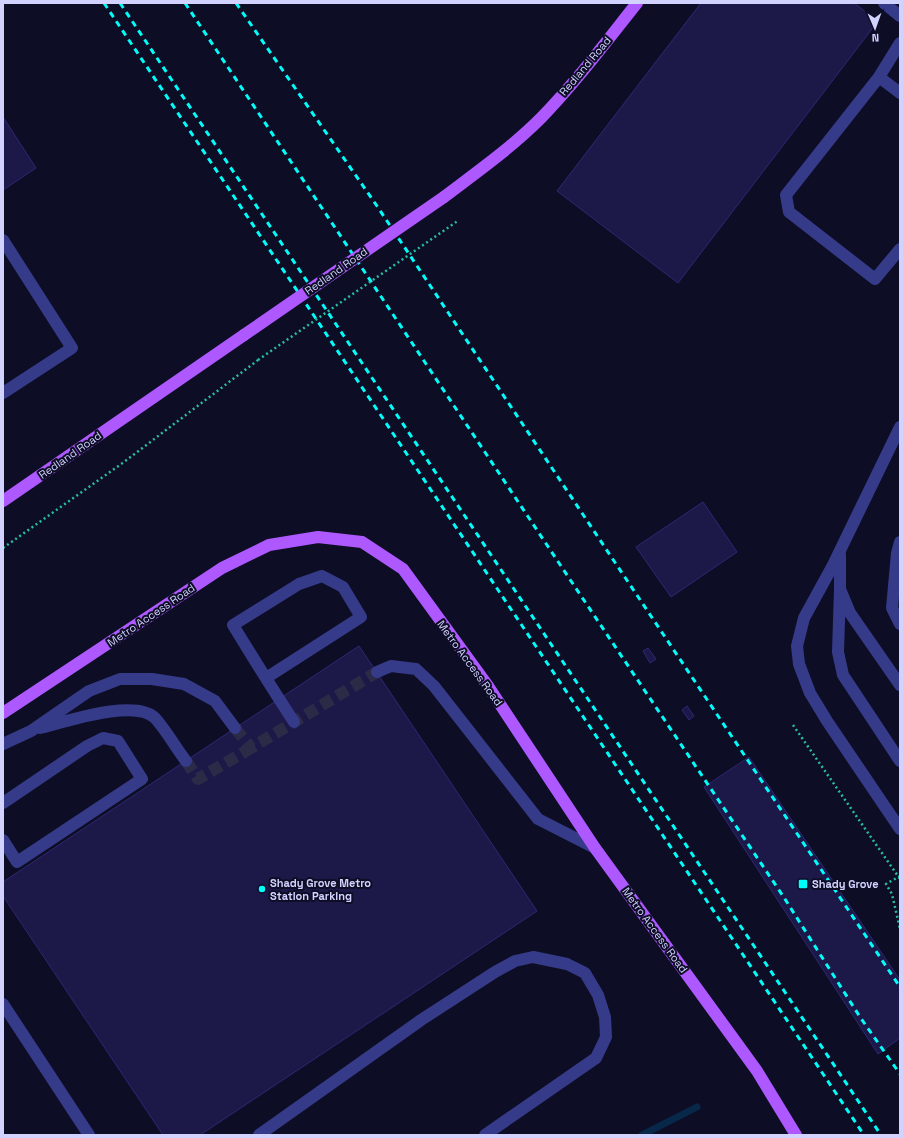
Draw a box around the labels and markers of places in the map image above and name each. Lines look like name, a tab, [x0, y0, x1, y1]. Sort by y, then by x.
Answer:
place label: Shady Grove Metro Station Parking	[270, 876, 371, 903]
place label: Shady Grove	[812, 877, 879, 891]
marker: Shady Grove	[797, 878, 809, 890]
marker: Shady Grove Metro Station Parking	[257, 884, 267, 894]

